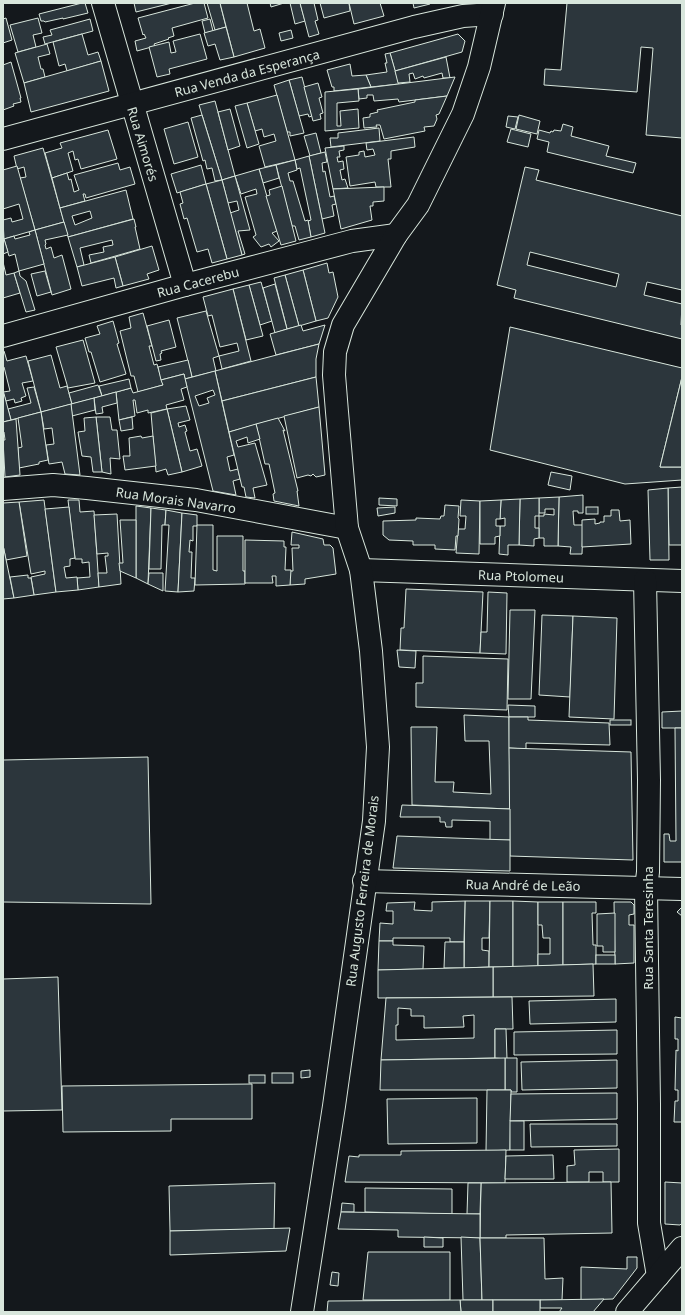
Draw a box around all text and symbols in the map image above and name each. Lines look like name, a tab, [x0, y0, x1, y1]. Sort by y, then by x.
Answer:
street label: Rua Venda da Esperança	[172, 45, 322, 101]
street label: Rua Aimorés	[123, 104, 163, 184]
street label: Rua Cacerebu	[155, 262, 241, 302]
street label: Rua Morais Navarro	[115, 483, 237, 517]
street label: Rua Ptolomeu	[478, 566, 564, 586]
street label: Rua Augusto Ferreira de Morais	[341, 794, 383, 988]
street label: Rua Santa Teresinha	[639, 866, 657, 990]
street label: Rua André de Leão	[465, 875, 581, 895]

